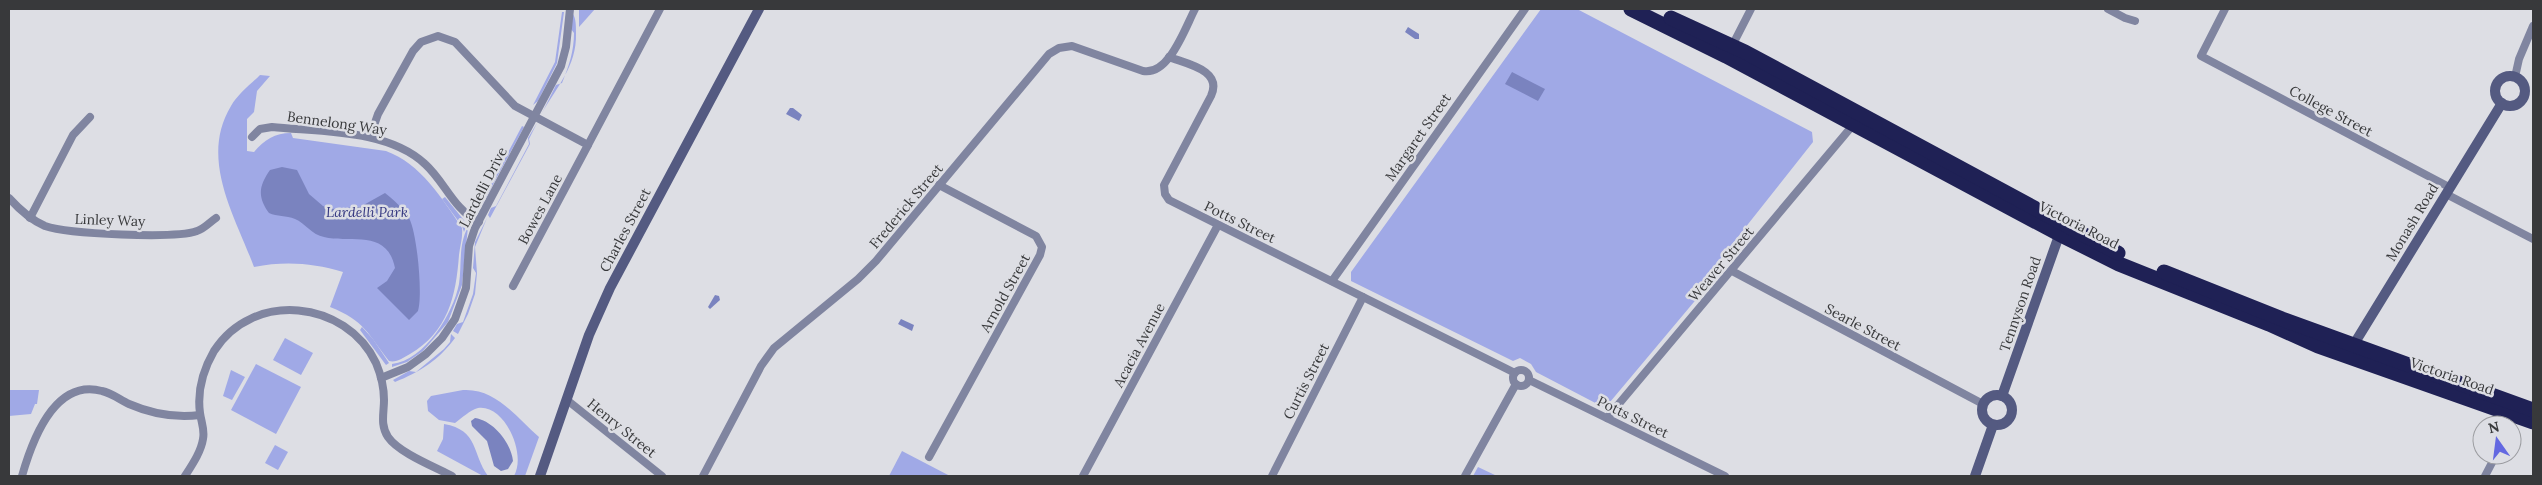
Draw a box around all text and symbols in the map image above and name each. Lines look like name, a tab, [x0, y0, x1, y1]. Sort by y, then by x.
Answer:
street label: College Street	[2286, 82, 2376, 141]
street label: Margaret Street	[1381, 89, 1455, 184]
street label: Bennelong Way	[286, 107, 389, 139]
street label: Lardelli Drive	[455, 143, 511, 230]
street label: Frederick Street	[865, 159, 947, 252]
street label: Bowes Lane	[514, 170, 566, 247]
street label: Monash Road	[2382, 180, 2442, 264]
street label: Charles Street	[595, 184, 655, 275]
street label: Potts Street	[1201, 197, 1279, 247]
street label: Victoria Road	[2035, 197, 2122, 253]
park label: Lardelli Park	[326, 203, 408, 221]
street label: Linley Way	[74, 210, 146, 230]
street label: Weaver Street	[1685, 223, 1758, 305]
street label: Arnold Street	[976, 250, 1034, 336]
street label: Tennyson Road	[1995, 254, 2045, 354]
street label: Acacia Avenue	[1109, 299, 1169, 391]
street label: Searle Street	[1822, 299, 1905, 355]
street label: Curtis Street	[1279, 339, 1333, 422]
street label: Victoria Road	[2407, 353, 2496, 399]
street label: Potts Street	[1594, 392, 1672, 442]
street label: Henry Street	[584, 395, 661, 462]
north arrow	[2472, 415, 2522, 465]
text: N	[2486, 417, 2501, 437]

